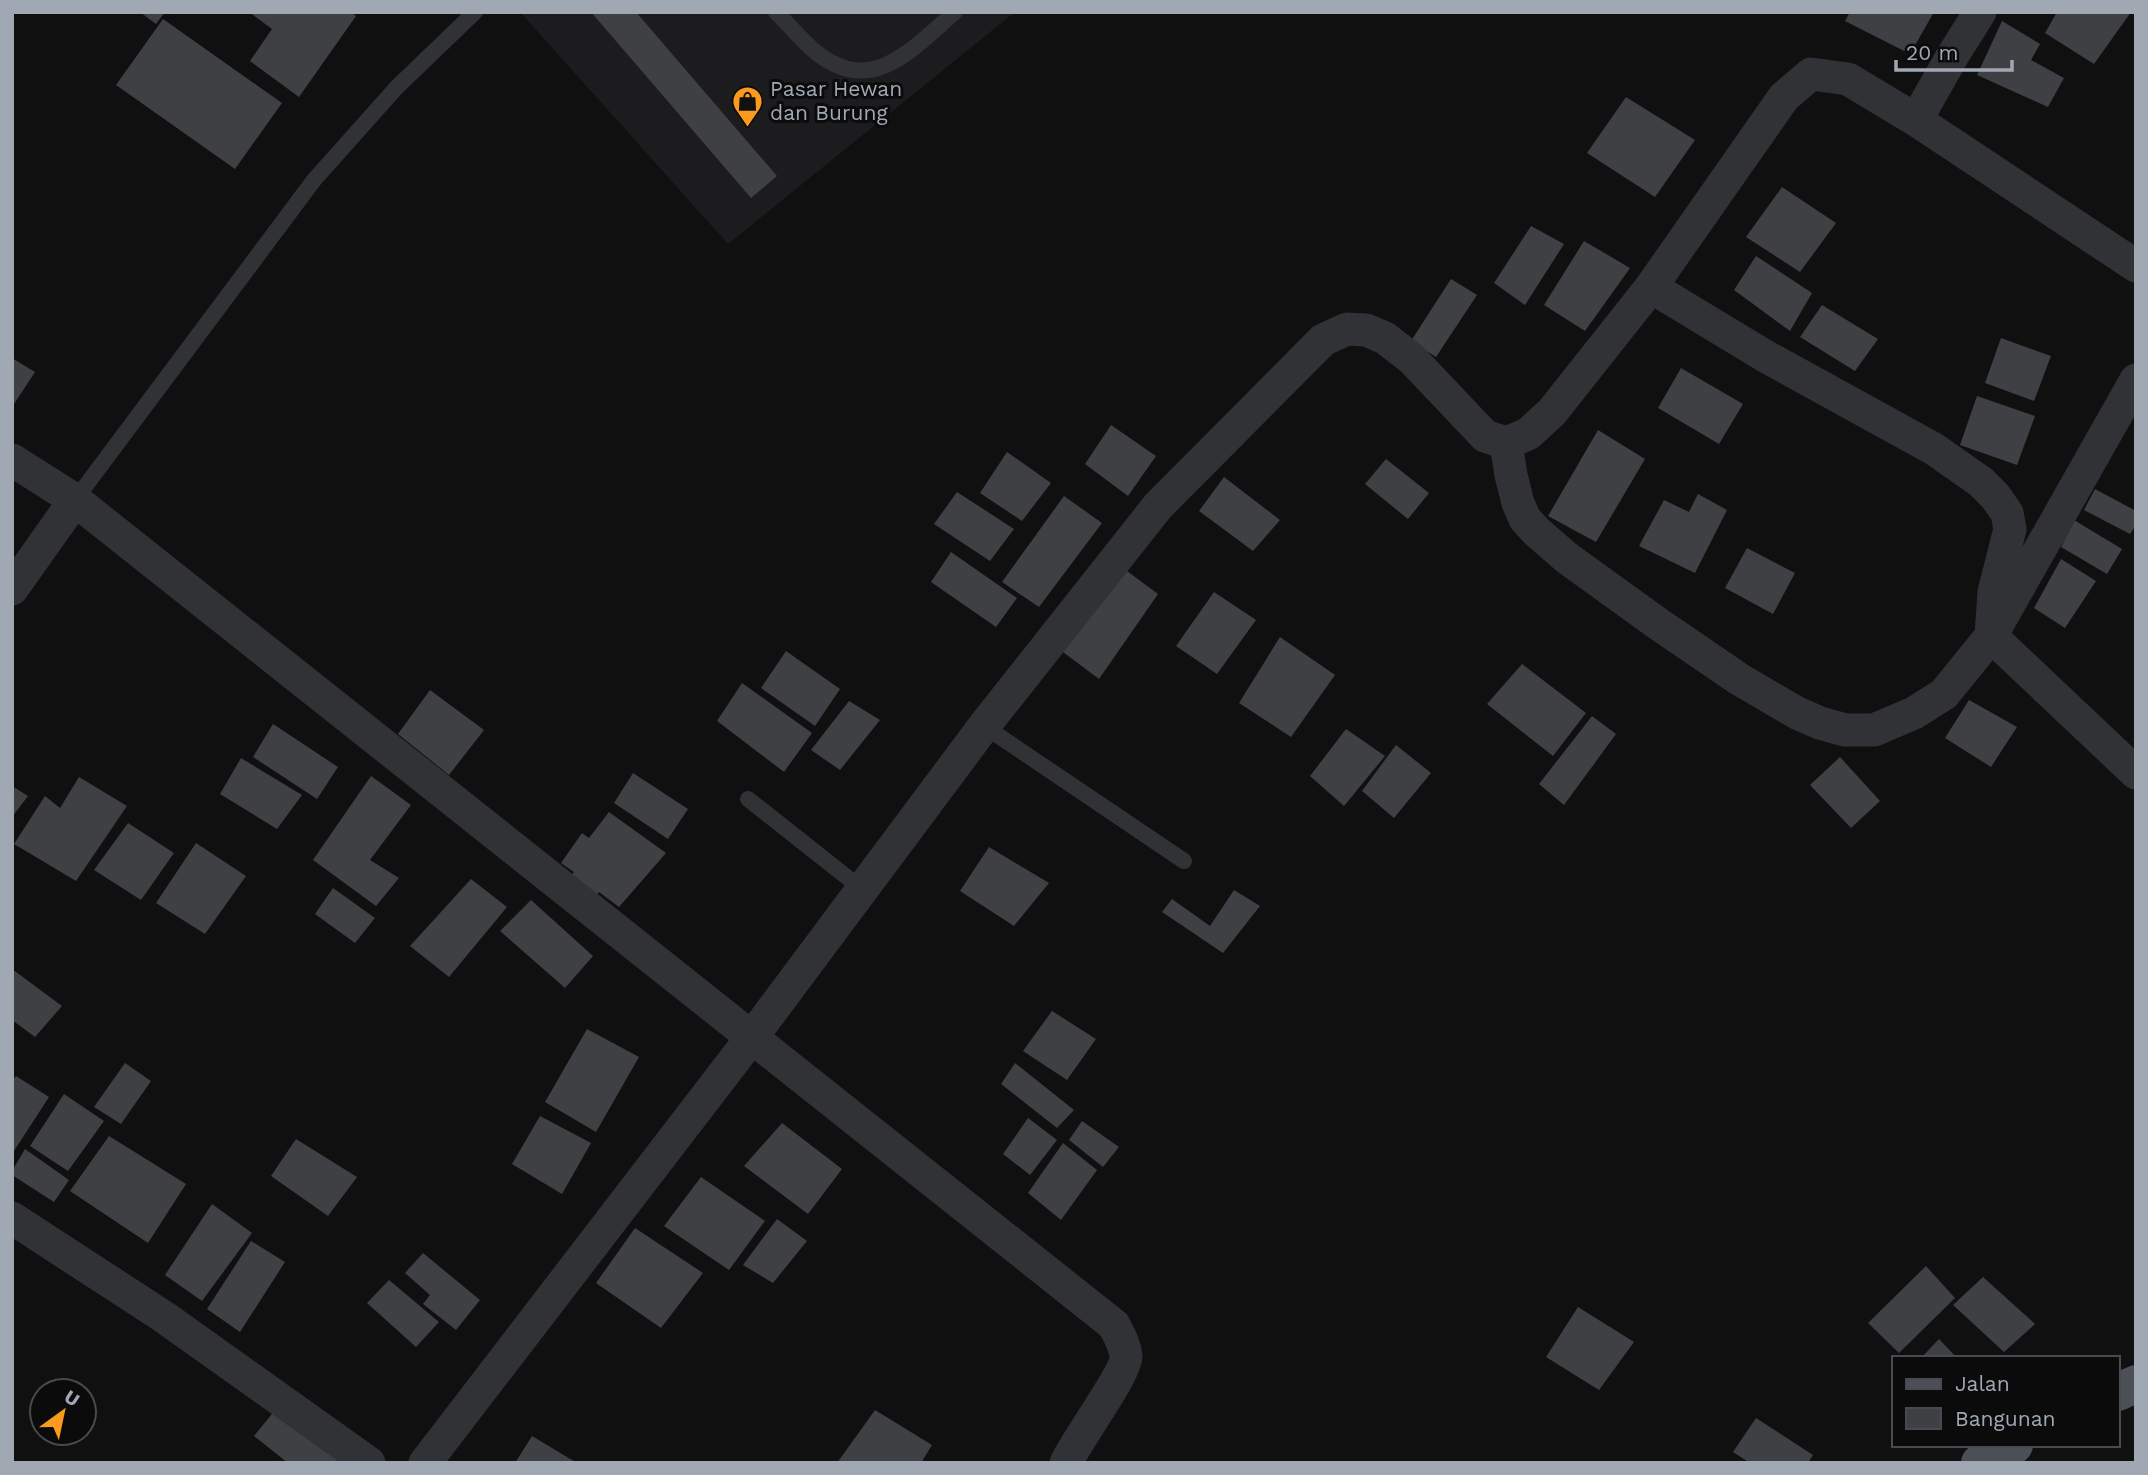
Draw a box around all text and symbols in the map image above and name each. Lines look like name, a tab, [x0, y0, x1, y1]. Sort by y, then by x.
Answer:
scale bar	[1896, 28, 2011, 72]
text: 20 m	[1906, 40, 1958, 65]
place label: Pasar Hewan dan Burung	[770, 76, 902, 125]
shop icon: Pasar Hewan dan Burung	[730, 84, 764, 128]
legend	[1892, 1356, 2120, 1447]
text: Jalan	[1955, 1371, 2010, 1396]
north arrow	[28, 1377, 98, 1447]
text: U	[60, 1385, 84, 1411]
text: Bangunan	[1955, 1406, 2056, 1431]

